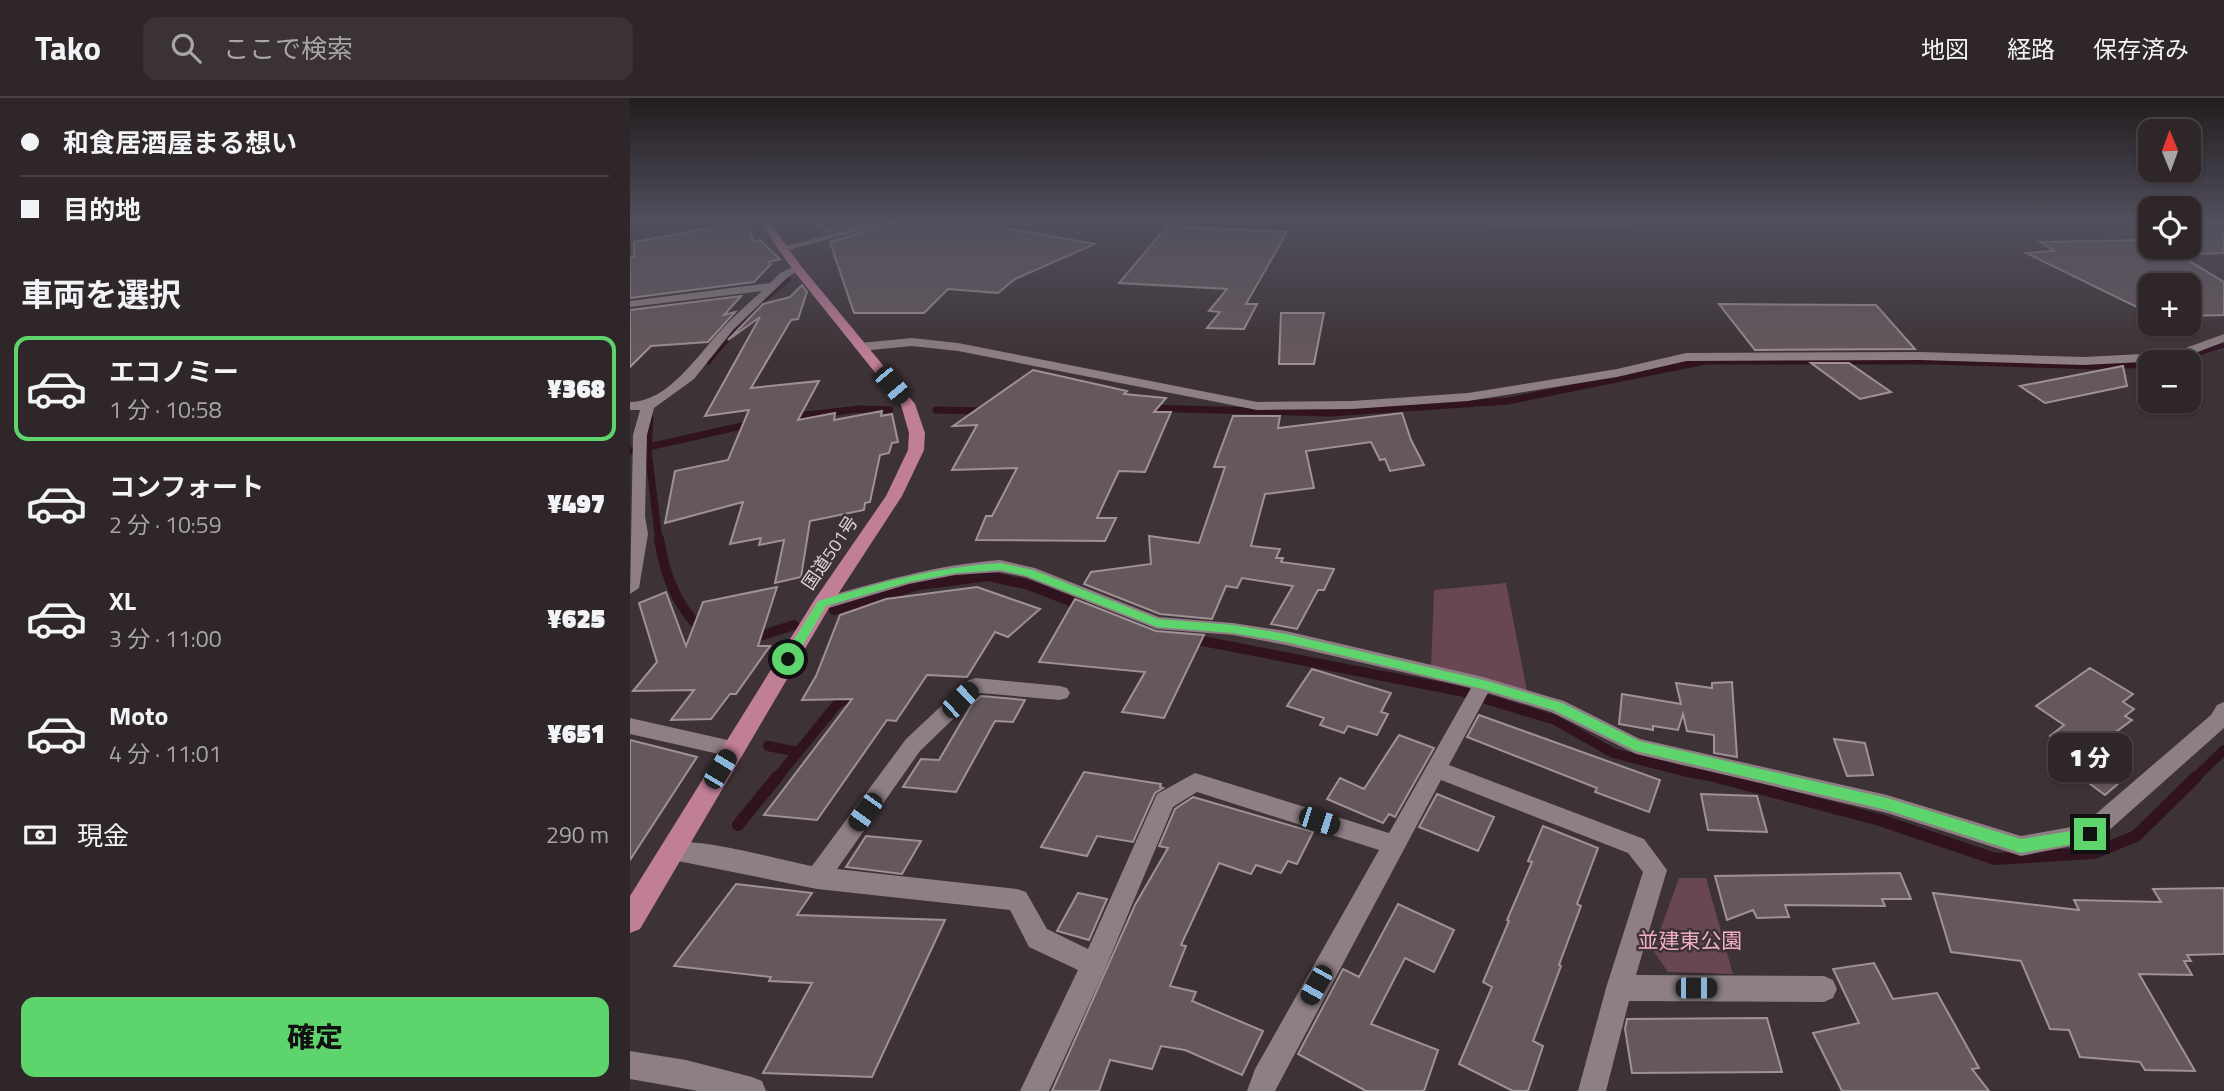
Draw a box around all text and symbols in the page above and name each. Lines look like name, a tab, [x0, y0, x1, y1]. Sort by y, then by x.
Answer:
search box	[143, 17, 633, 80]
text: Tako	[35, 23, 101, 73]
icon: search	[167, 29, 205, 67]
text: ここで検索	[223, 29, 353, 68]
text: 地図	[1921, 31, 1969, 67]
text: 経路	[2007, 31, 2055, 67]
text: 保存済み	[2093, 31, 2189, 67]
north arrow	[2138, 119, 2202, 182]
map controls	[2138, 119, 2201, 413]
text: 和食居酒屋まる想い	[63, 123, 297, 162]
text: 目的地	[63, 190, 141, 229]
button: locate	[2138, 196, 2201, 259]
text: 車両を選択	[21, 270, 181, 318]
button: +	[2138, 273, 2201, 336]
button: −	[2138, 350, 2201, 413]
text: エコノミー	[109, 352, 239, 391]
icon: car	[25, 357, 88, 420]
car	[871, 362, 914, 408]
text: ¥368	[547, 369, 605, 408]
text: 1 分 · 10:58	[109, 392, 222, 427]
text: コンフォート	[109, 467, 264, 506]
icon: car	[25, 472, 88, 535]
text: ¥497	[547, 484, 605, 523]
text: 2 分 · 10:59	[109, 507, 222, 542]
street label: 国道501号	[795, 510, 864, 595]
text: XL	[109, 581, 136, 620]
icon: car	[25, 587, 88, 650]
text: ¥625	[547, 599, 605, 638]
text: 3 分 · 11:00	[109, 621, 222, 656]
route start	[772, 643, 804, 675]
car	[938, 678, 983, 722]
text: Moto	[109, 696, 168, 735]
icon: car	[25, 702, 88, 765]
text: ¥651	[547, 714, 605, 753]
callout: 1 分	[2048, 732, 2132, 782]
text: 4 分 · 11:01	[109, 736, 222, 771]
text: 1 分	[2070, 740, 2110, 775]
car	[701, 746, 740, 792]
car	[845, 789, 886, 835]
car	[1296, 805, 1343, 837]
icon: cash	[21, 816, 59, 854]
text: 現金	[77, 816, 129, 855]
text: 290 m	[546, 817, 609, 852]
route end	[2074, 818, 2106, 850]
park label: 並建東公園	[1638, 924, 1743, 956]
car	[1297, 962, 1336, 1008]
car	[1676, 978, 1718, 999]
button: 確定	[21, 997, 609, 1077]

